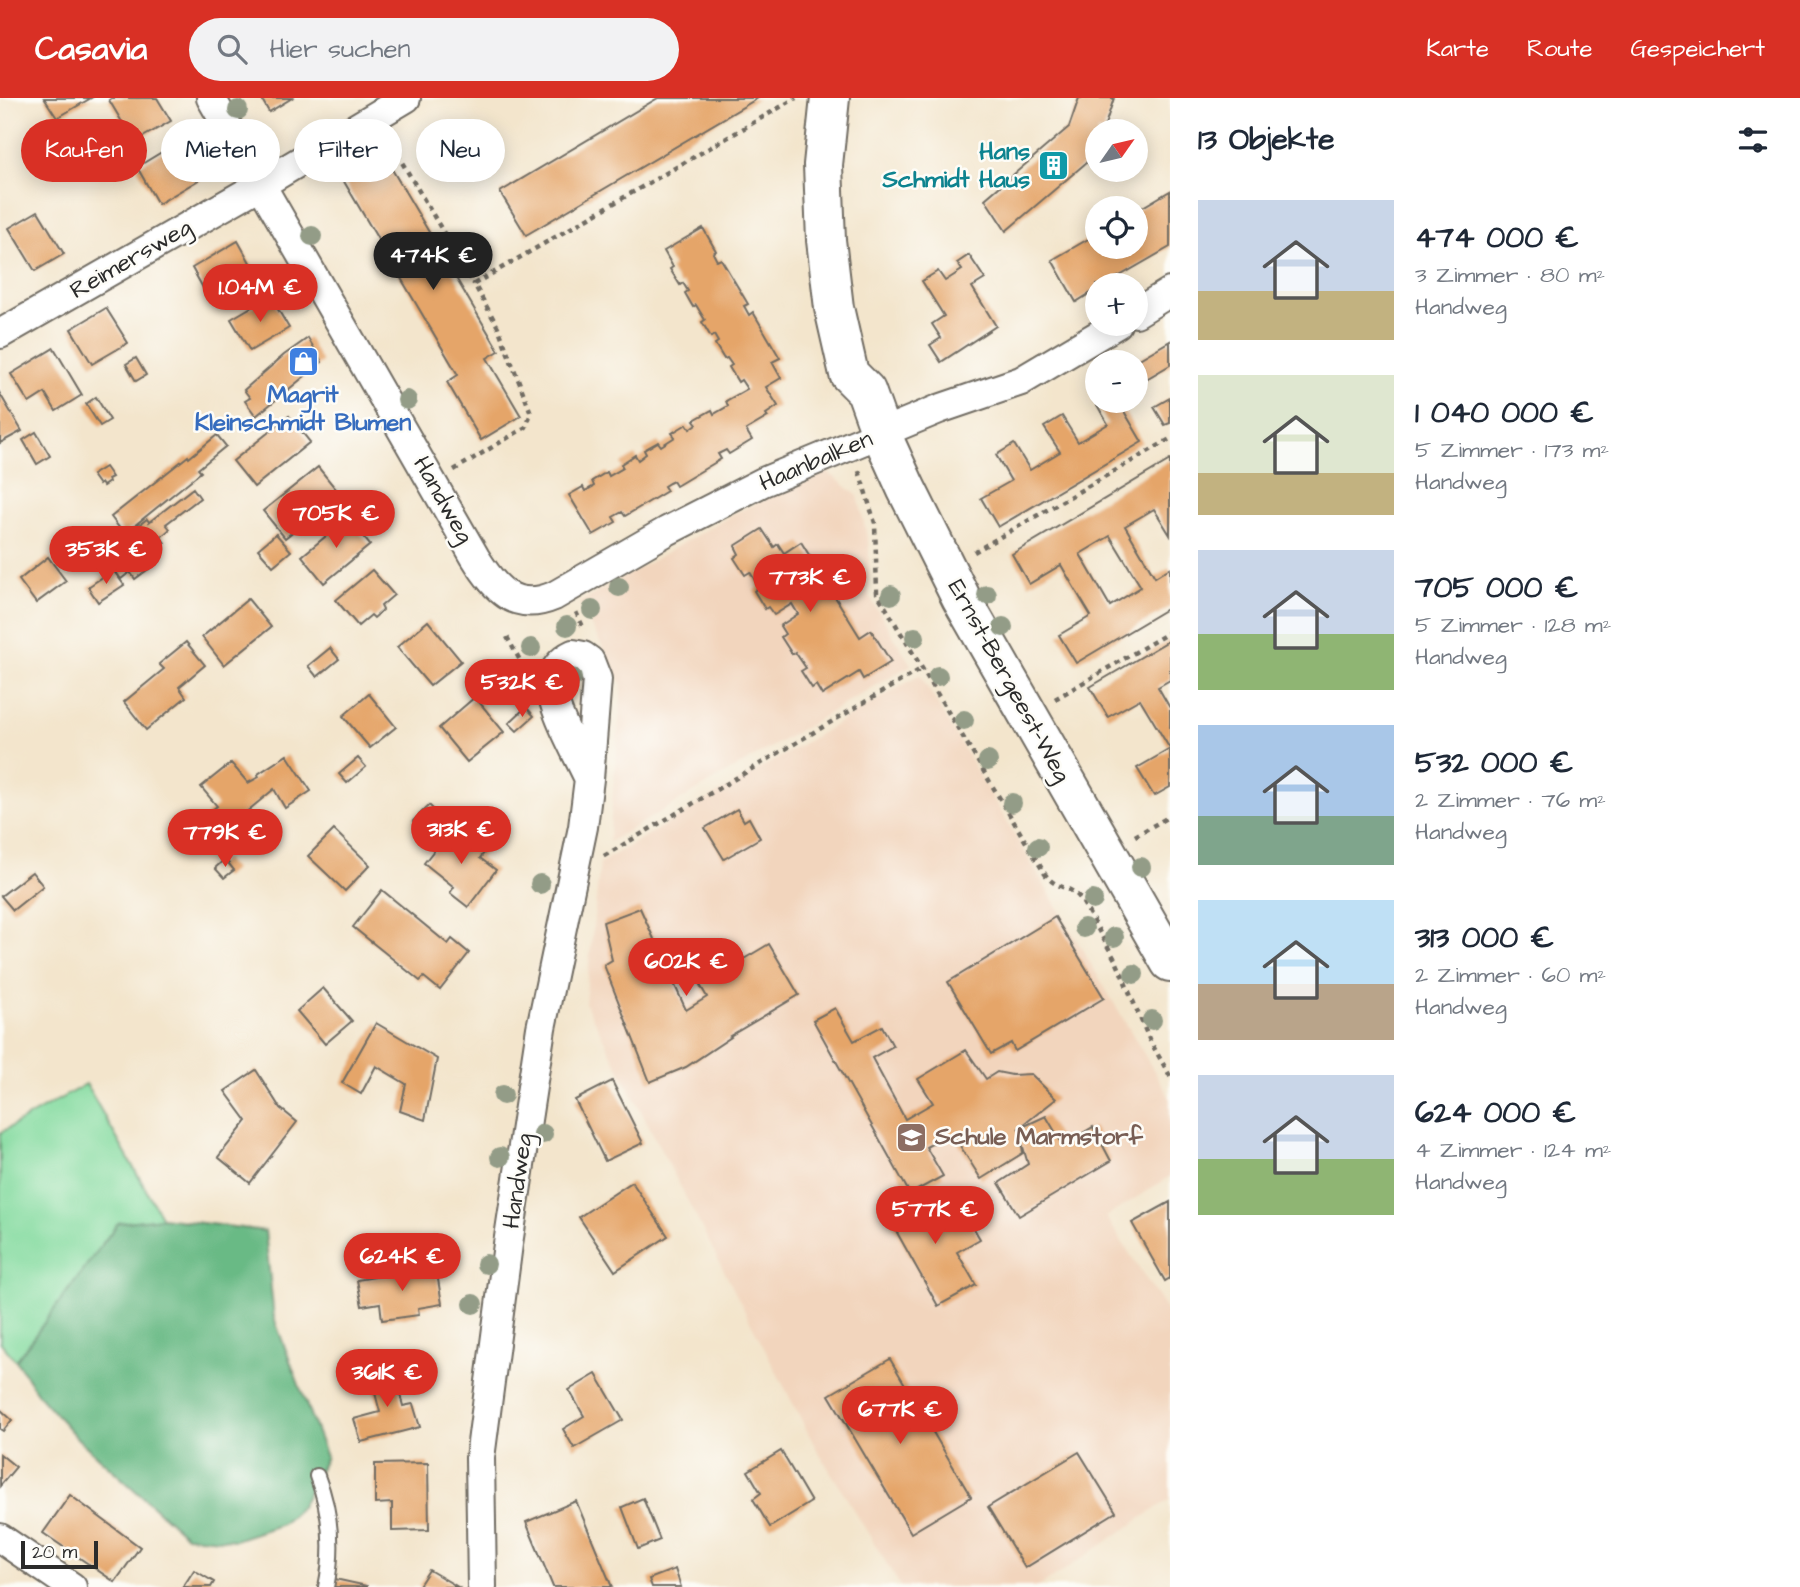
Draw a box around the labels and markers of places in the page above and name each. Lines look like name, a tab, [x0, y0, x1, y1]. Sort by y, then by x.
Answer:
place label: Hans Schmidt Haus	[882, 135, 1030, 197]
building icon: Hans Schmidt Haus	[1036, 149, 1070, 183]
pin: 474K €	[376, 232, 490, 292]
pin: 1.04M €	[195, 264, 325, 324]
shop icon: Magrit Kleinschmidt Blumen	[286, 344, 320, 378]
place label: Magrit Kleinschmidt Blumen	[195, 378, 411, 440]
pin: 705K €	[279, 490, 393, 550]
pin: 353K €	[49, 526, 163, 586]
pin: 773K €	[753, 554, 867, 614]
pin: 532K €	[465, 660, 579, 719]
pin: 313K €	[404, 806, 518, 866]
pin: 779K €	[168, 810, 282, 869]
pin: 602K €	[629, 939, 743, 998]
school or university icon: Schule Marmstorf	[895, 1120, 929, 1154]
place label: Schule Marmstorf	[934, 1120, 1144, 1154]
pin: 577K €	[878, 1186, 992, 1246]
pin: 624K €	[345, 1234, 459, 1293]
pin: 361K €	[330, 1350, 444, 1409]
pin: 677K €	[843, 1386, 957, 1446]

